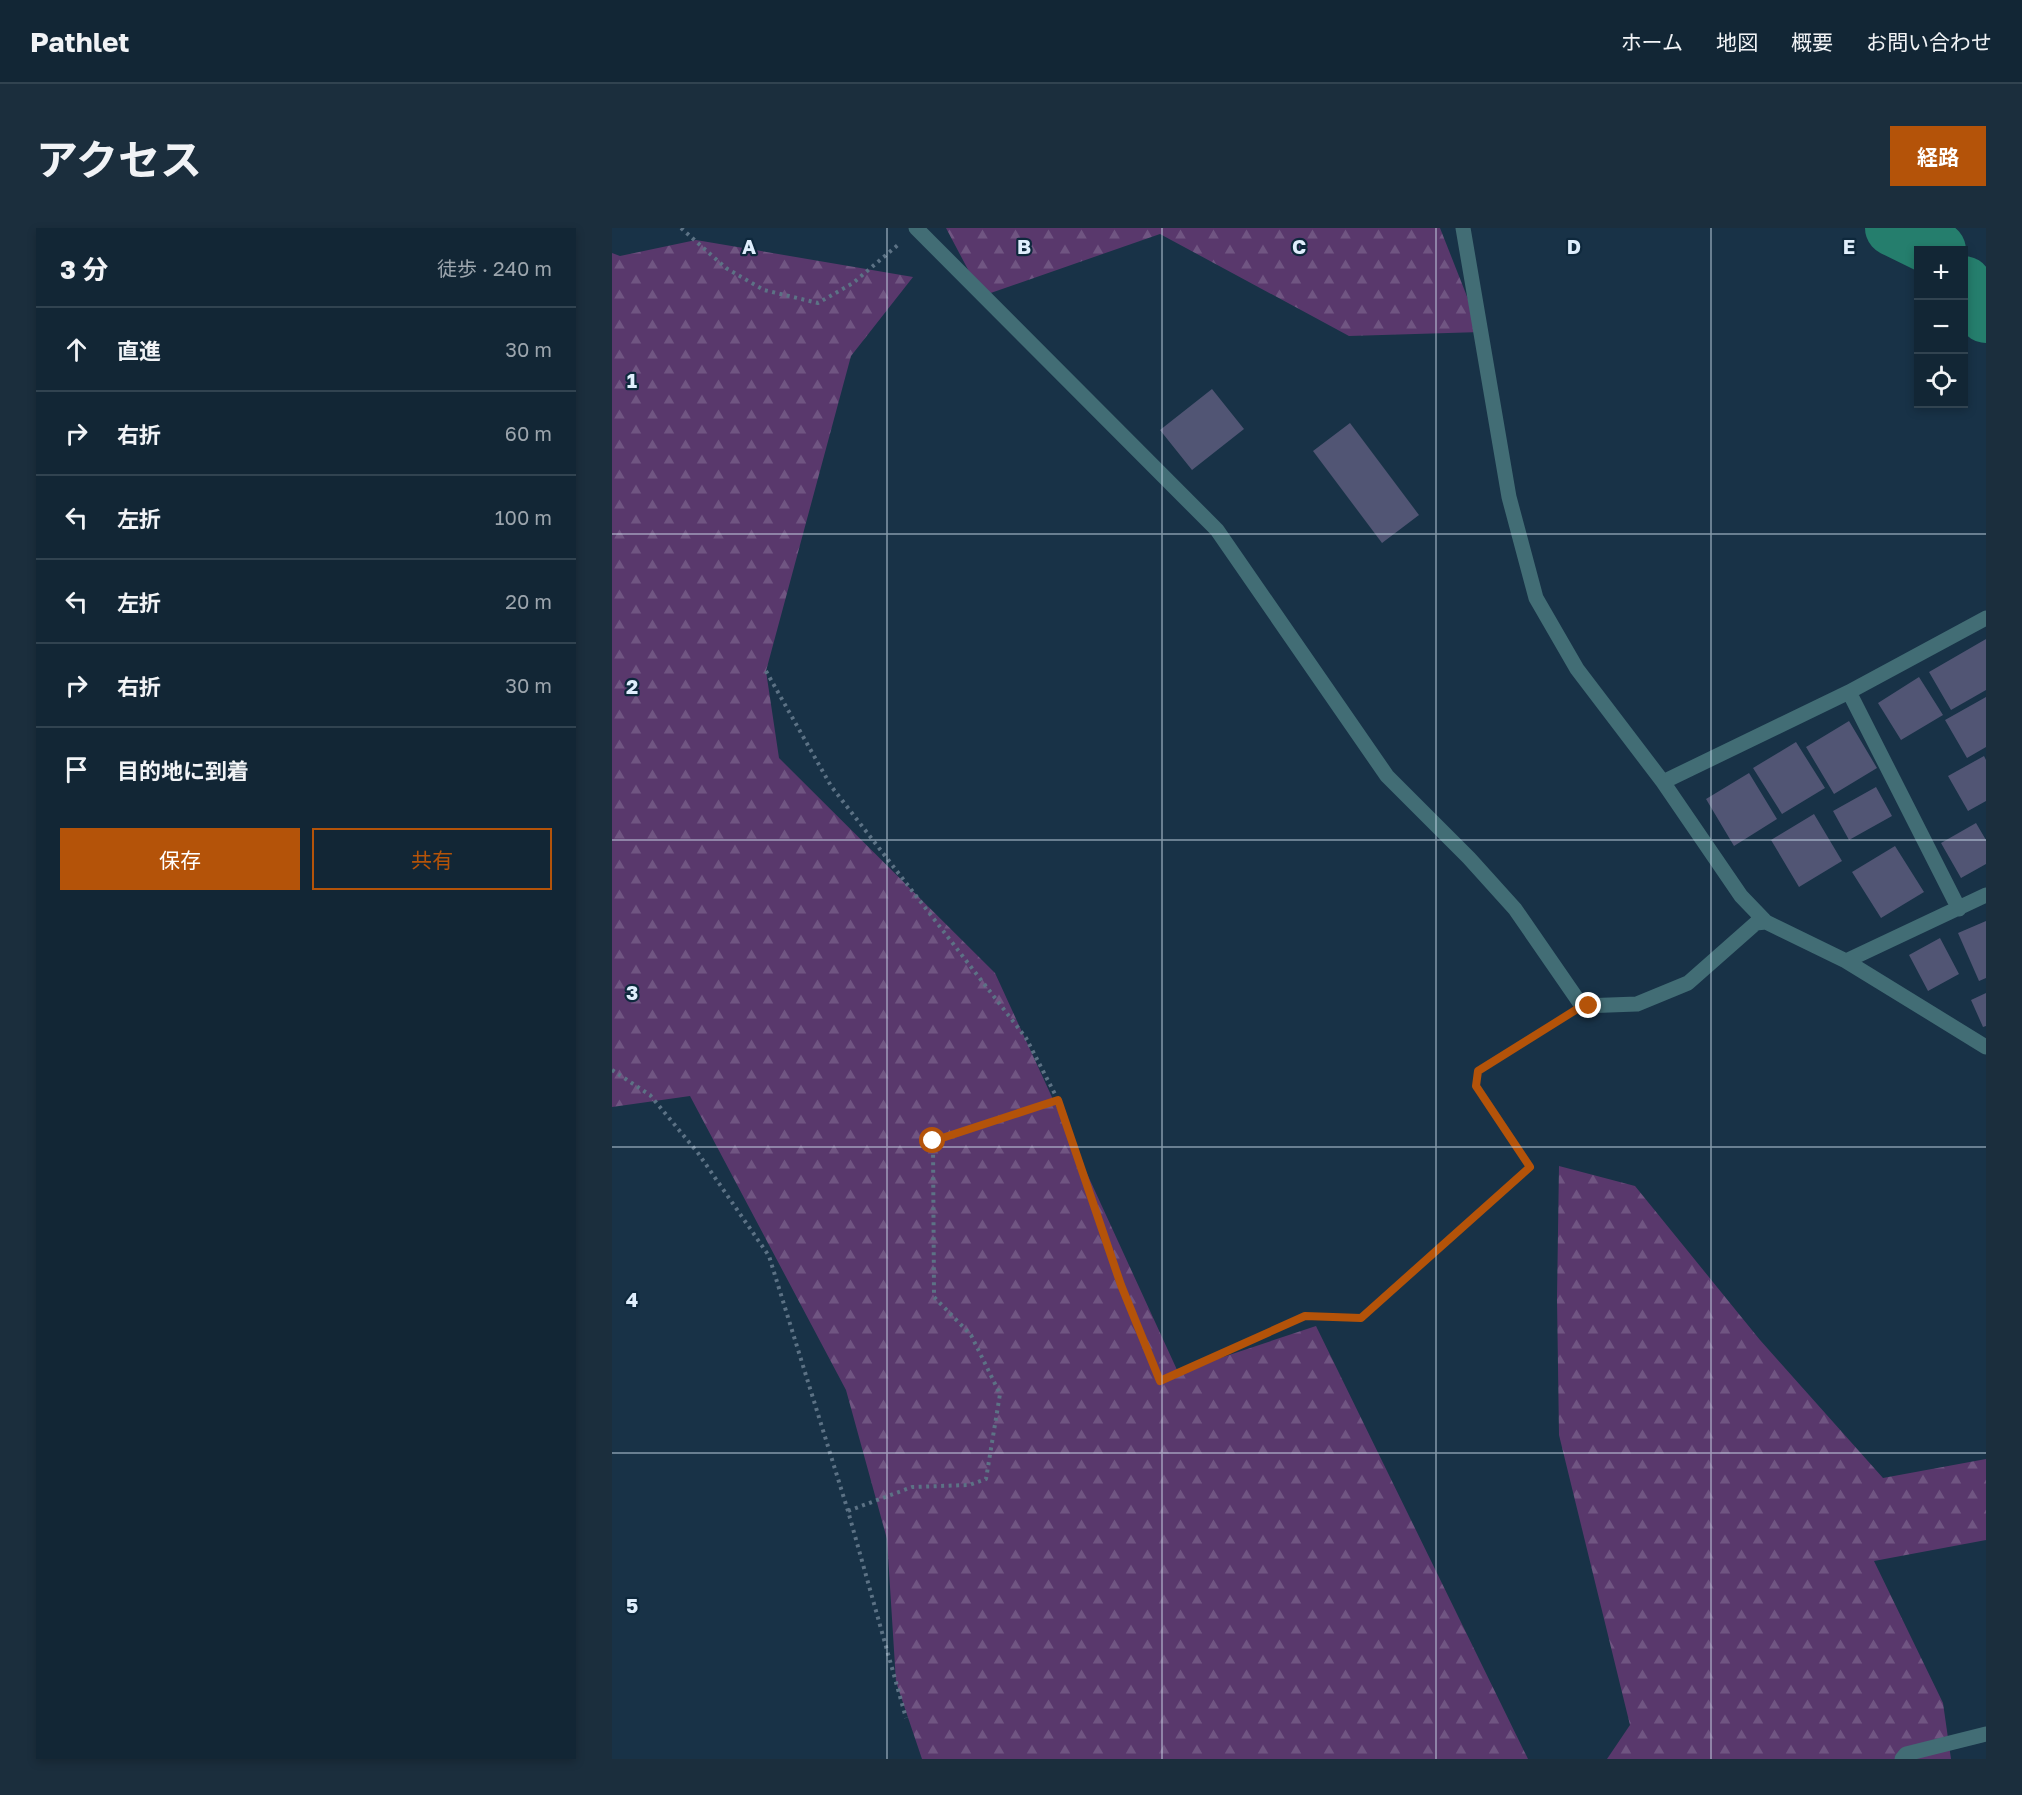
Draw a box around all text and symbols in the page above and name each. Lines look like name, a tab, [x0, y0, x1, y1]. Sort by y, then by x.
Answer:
text: Pathlet	[30, 25, 130, 58]
text: ホーム	[1621, 29, 1683, 55]
text: 地図	[1716, 29, 1758, 55]
text: 概要	[1791, 29, 1833, 55]
text: お問い合わせ	[1866, 29, 1992, 55]
button: 経路	[1890, 126, 1986, 186]
text: アクセス	[36, 134, 202, 184]
text: A	[742, 234, 756, 258]
text: B	[1017, 234, 1031, 258]
text: C	[1292, 234, 1306, 258]
text: D	[1567, 234, 1581, 258]
text: E	[1843, 234, 1855, 258]
map controls	[1914, 246, 1968, 408]
button: +	[1914, 246, 1968, 300]
text: 3 分	[60, 254, 108, 285]
text: 徒歩 · 240 m	[437, 256, 552, 280]
button: −	[1914, 300, 1968, 354]
icon: ahead	[60, 333, 93, 366]
text: 直進	[117, 337, 161, 364]
text: 30 m	[505, 337, 552, 361]
button: locate	[1914, 354, 1968, 408]
text: 1	[627, 368, 637, 392]
icon: right	[60, 417, 93, 450]
text: 右折	[117, 421, 161, 448]
text: 60 m	[505, 421, 552, 445]
icon: left	[60, 501, 93, 534]
text: 左折	[117, 505, 161, 532]
text: 100 m	[495, 505, 552, 529]
icon: left	[60, 585, 93, 618]
text: 左折	[117, 589, 161, 616]
text: 20 m	[505, 589, 552, 613]
icon: right	[60, 669, 93, 702]
text: 右折	[117, 673, 161, 700]
text: 30 m	[505, 673, 552, 697]
text: 2	[626, 674, 638, 698]
icon: arrive	[60, 753, 93, 786]
text: 目的地に到着	[117, 757, 249, 784]
button: 保存	[60, 828, 300, 890]
button: 共有	[312, 828, 552, 890]
text: 3	[626, 980, 638, 1004]
route end	[1575, 992, 1601, 1018]
route start	[919, 1127, 945, 1153]
text: 4	[626, 1287, 638, 1311]
text: 5	[626, 1593, 638, 1617]

